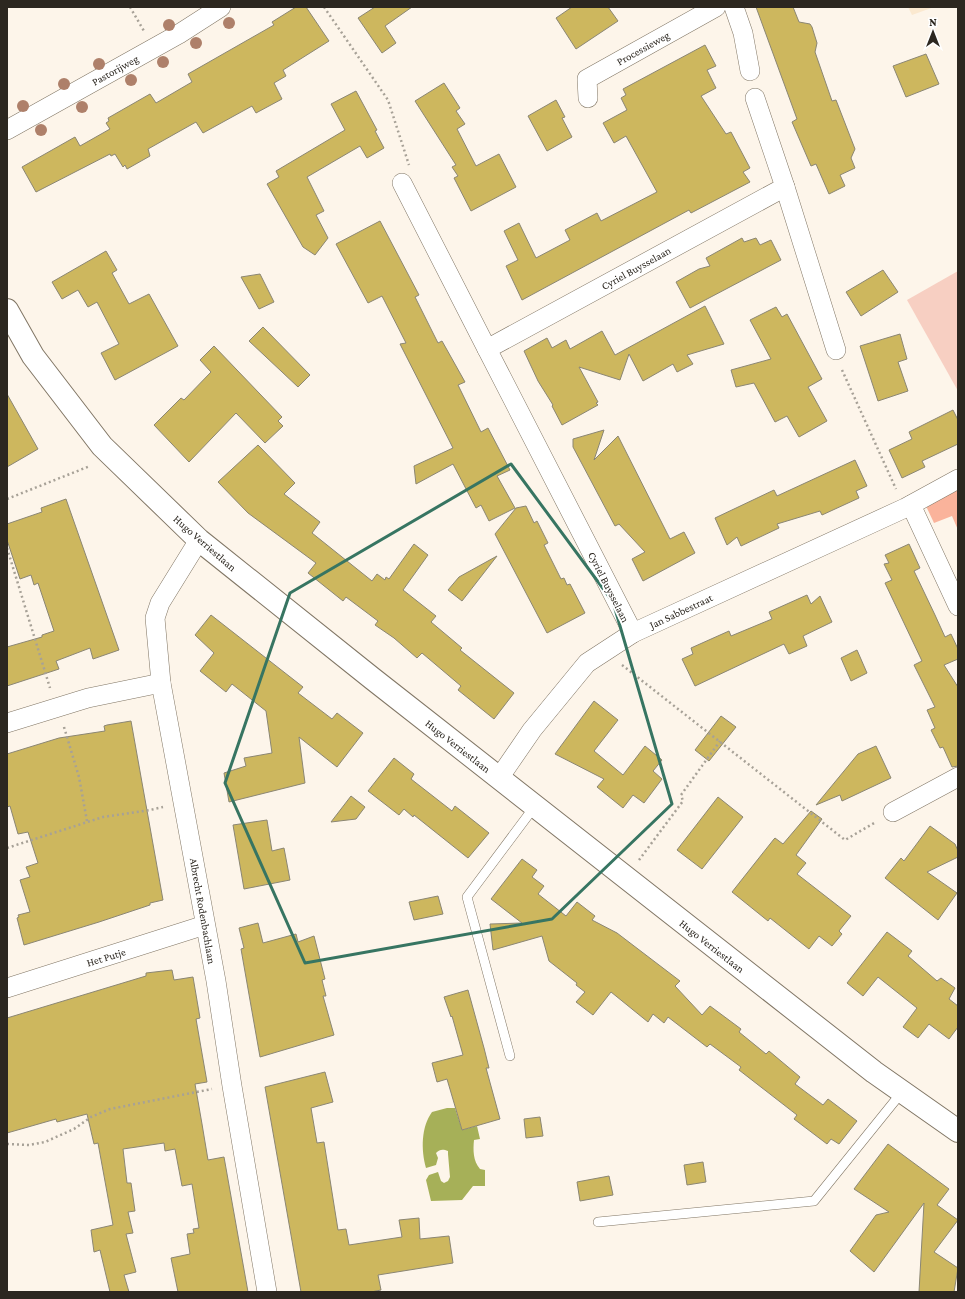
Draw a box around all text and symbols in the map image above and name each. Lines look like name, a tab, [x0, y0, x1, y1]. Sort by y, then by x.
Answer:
north arrow	[913, 12, 953, 52]
text: N	[929, 16, 937, 28]
street label: Processieweg	[615, 28, 673, 68]
street label: Pastorijweg	[90, 52, 141, 89]
street label: Cyriel Buysselaan	[599, 244, 673, 293]
street label: Hugo Verriestlaan	[171, 513, 239, 574]
street label: Cyriel Buysselaan	[585, 550, 632, 625]
street label: Jan Sabbestraat	[647, 591, 715, 632]
street label: Hugo Verriestlaan	[423, 717, 493, 776]
street label: Albrecht Rodenbachlaan	[188, 857, 218, 965]
street label: Hugo Verriestlaan	[677, 917, 747, 976]
street label: Het Putje	[85, 945, 127, 970]

